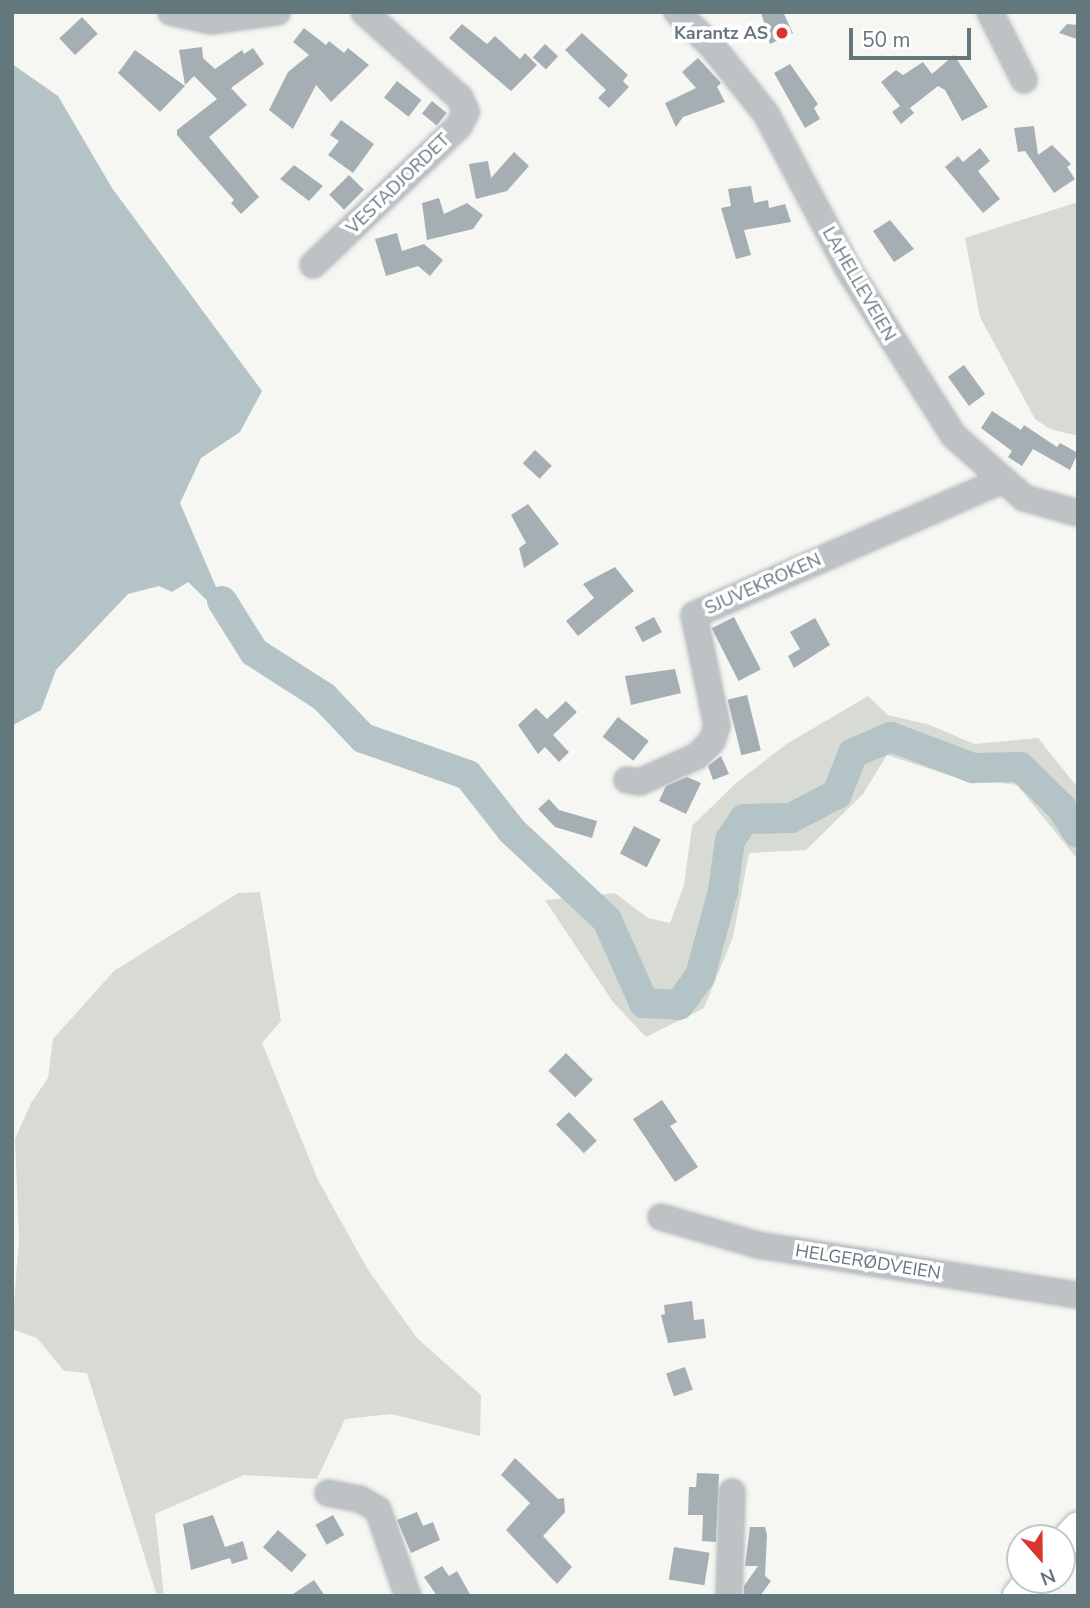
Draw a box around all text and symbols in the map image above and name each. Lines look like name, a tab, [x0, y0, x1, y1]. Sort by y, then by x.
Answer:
scale bar	[852, 14, 974, 58]
place label: Karantz AS	[674, 22, 768, 44]
marker: Karantz AS	[774, 25, 790, 41]
text: 50 m	[862, 26, 911, 54]
street label: VESTADJORDET	[342, 129, 454, 239]
street label: LAHELLEVEIEN	[818, 223, 900, 345]
street label: SJUVEKROKEN	[702, 549, 824, 619]
street label: HELGERØDVEIEN	[794, 1240, 942, 1284]
north arrow	[1006, 1524, 1076, 1594]
text: N	[1037, 1562, 1059, 1591]

